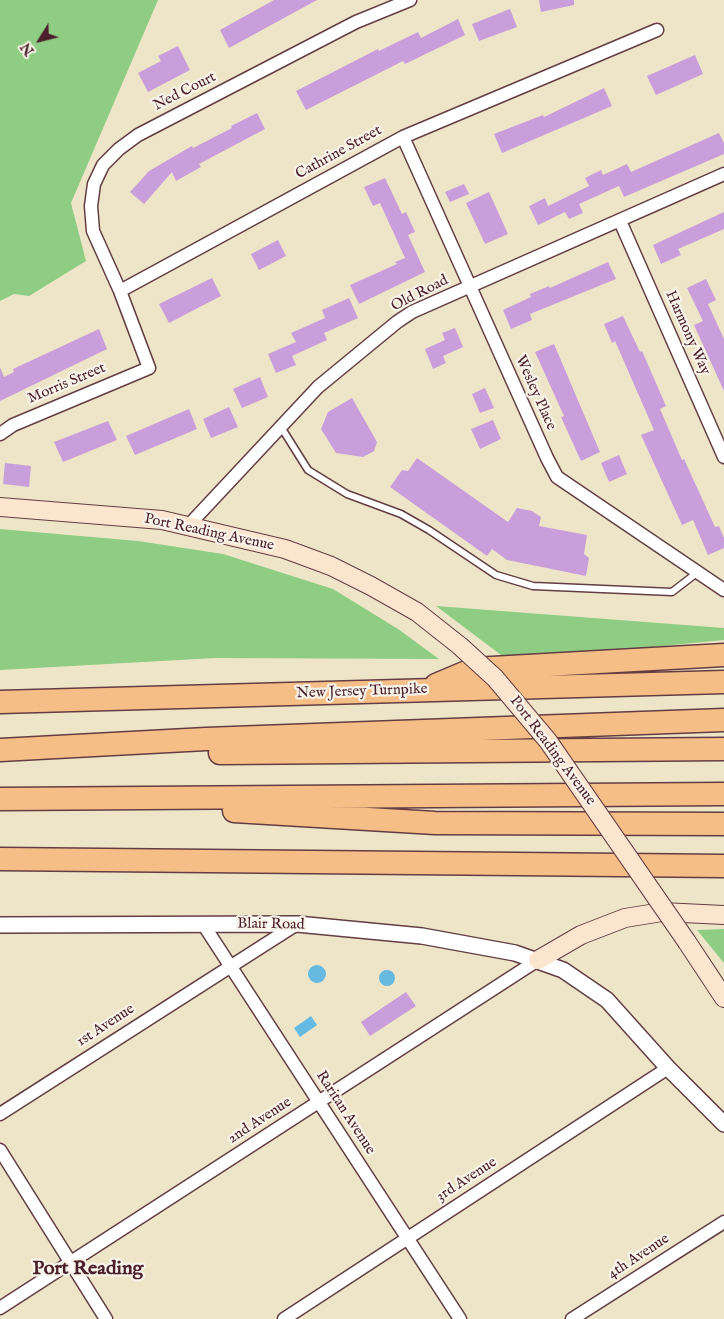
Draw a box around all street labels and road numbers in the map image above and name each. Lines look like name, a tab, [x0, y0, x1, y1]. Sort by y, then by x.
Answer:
street label: Ned Court	[151, 69, 219, 115]
street label: Cathrine Street	[293, 122, 385, 184]
street label: Old Road	[388, 272, 452, 316]
street label: Harmony Way	[660, 288, 714, 378]
street label: Wesley Place	[511, 353, 559, 433]
street label: Morris Street	[25, 360, 109, 408]
street label: Port Reading Avenue	[142, 510, 276, 556]
street label: New Jersey Turnpike	[296, 681, 428, 703]
street label: Port Reading Avenue	[505, 693, 599, 809]
street label: Blair Road	[237, 915, 305, 935]
street label: 1st Avenue	[74, 1001, 138, 1051]
street label: Raritan Avenue	[311, 1068, 379, 1158]
street label: 2nd Avenue	[225, 1094, 295, 1148]
street label: 3rd Avenue	[433, 1154, 501, 1206]
street label: 4th Avenue	[605, 1230, 673, 1284]

